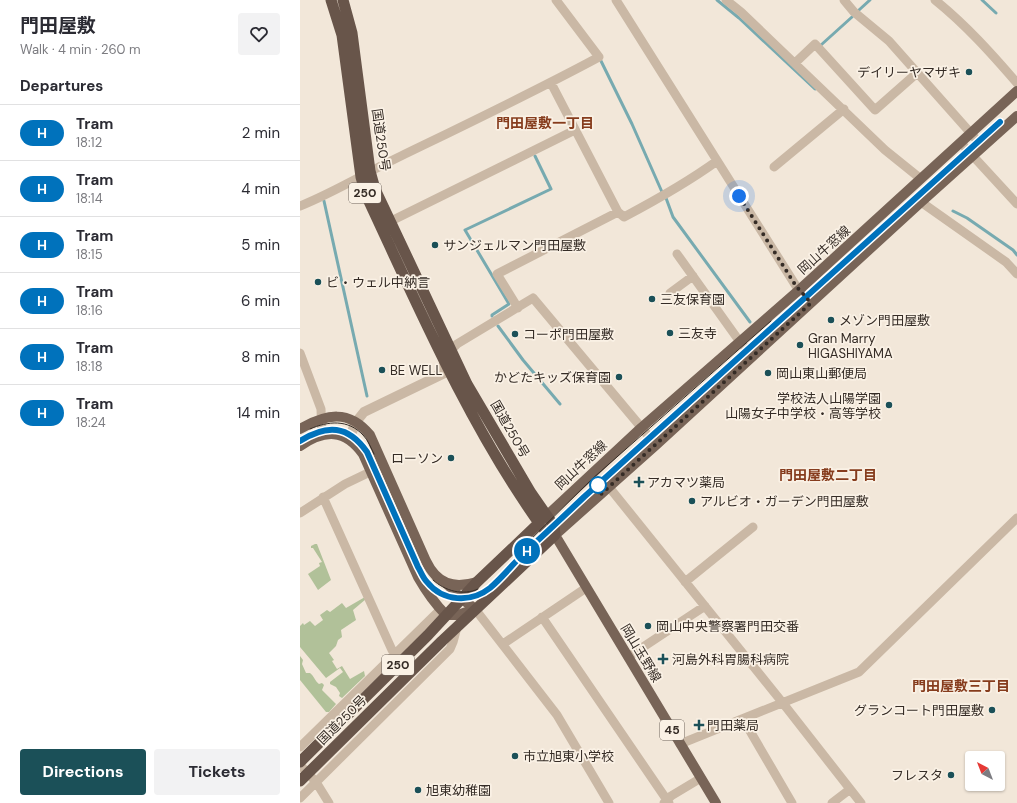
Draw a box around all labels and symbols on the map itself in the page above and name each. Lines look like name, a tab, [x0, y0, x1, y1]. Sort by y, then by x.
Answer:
place label: デイリーヤマザキ	[857, 64, 961, 81]
marker: デイリーヤマザキ	[964, 67, 974, 77]
street label: 国道250号	[368, 107, 394, 173]
district label: 門田屋敷一丁目	[496, 114, 594, 132]
road number: 250	[349, 183, 381, 203]
your location	[729, 186, 749, 206]
street label: 岡山牛窓線	[794, 222, 854, 278]
place label: サンジェルマン門田屋敷	[443, 237, 586, 254]
marker: サンジェルマン門田屋敷	[430, 240, 440, 250]
place label: ビ・ウェル中納言	[326, 274, 430, 291]
marker: ビ・ウェル中納言	[313, 277, 323, 287]
place label: 三友保育園	[660, 291, 725, 308]
marker: 三友保育園	[647, 294, 657, 304]
place label: メゾン門田屋敷	[839, 312, 930, 329]
marker: メゾン門田屋敷	[826, 315, 836, 325]
place label: 三友寺	[678, 325, 717, 342]
place label: コーポ門田屋敷	[523, 326, 614, 343]
marker: 三友寺	[665, 328, 675, 338]
marker: コーポ門田屋敷	[510, 329, 520, 339]
place label: Gran Marry HIGASHIYAMA	[808, 330, 893, 362]
marker: Gran Marry HIGASHIYAMA	[795, 340, 805, 350]
place label: BE WELL	[390, 362, 442, 379]
marker: BE WELL	[377, 365, 387, 375]
place label: 岡山東山郵便局	[776, 365, 867, 382]
marker: 岡山東山郵便局	[763, 368, 773, 378]
place label: かどたキッズ保育園	[494, 369, 611, 386]
marker: かどたキッズ保育園	[614, 372, 624, 382]
place label: 学校法人山陽学園 山陽女子中学校・高等学校	[725, 390, 881, 422]
street label: 国道250号	[487, 397, 533, 461]
marker: 学校法人山陽学園 山陽女子中学校・高等学校	[884, 400, 894, 410]
street label: 岡山牛窓線	[551, 437, 611, 493]
place label: ローソン	[391, 450, 443, 467]
marker: ローソン	[446, 453, 456, 463]
district label: 門田屋敷二丁目	[779, 466, 877, 484]
place label: アカマツ薬局	[647, 474, 725, 491]
unlabelled marker	[589, 476, 607, 494]
marker: アカマツ薬局	[634, 477, 644, 487]
place label: アルビオ・ガーデン門田屋敷	[700, 493, 869, 510]
marker: アルビオ・ガーデン門田屋敷	[687, 496, 697, 506]
line badge: H	[514, 538, 540, 564]
place label: 岡山中央警察署門田交番	[656, 618, 799, 635]
street label: 岡山玉野線	[617, 621, 665, 685]
marker: 岡山中央警察署門田交番	[643, 621, 653, 631]
place label: 河島外科胃腸科病院	[672, 651, 789, 668]
marker: 河島外科胃腸科病院	[657, 653, 669, 665]
road number: 250	[382, 655, 414, 675]
district label: 門田屋敷三丁目	[912, 677, 1010, 695]
street label: 国道250号	[314, 692, 370, 748]
place label: グランコート門田屋敷	[854, 702, 984, 719]
marker: グランコート門田屋敷	[987, 705, 997, 715]
place label: 門田薬局	[707, 717, 759, 734]
road number: 45	[660, 720, 684, 740]
marker: 門田薬局	[694, 720, 704, 730]
place label: 市立旭東小学校	[523, 748, 614, 765]
marker: 市立旭東小学校	[510, 751, 520, 761]
north arrow	[965, 751, 1005, 791]
place label: フレスタ	[891, 767, 943, 784]
marker: フレスタ	[946, 770, 956, 780]
place label: 旭東幼稚園	[426, 782, 491, 799]
marker: 旭東幼稚園	[413, 785, 423, 795]

